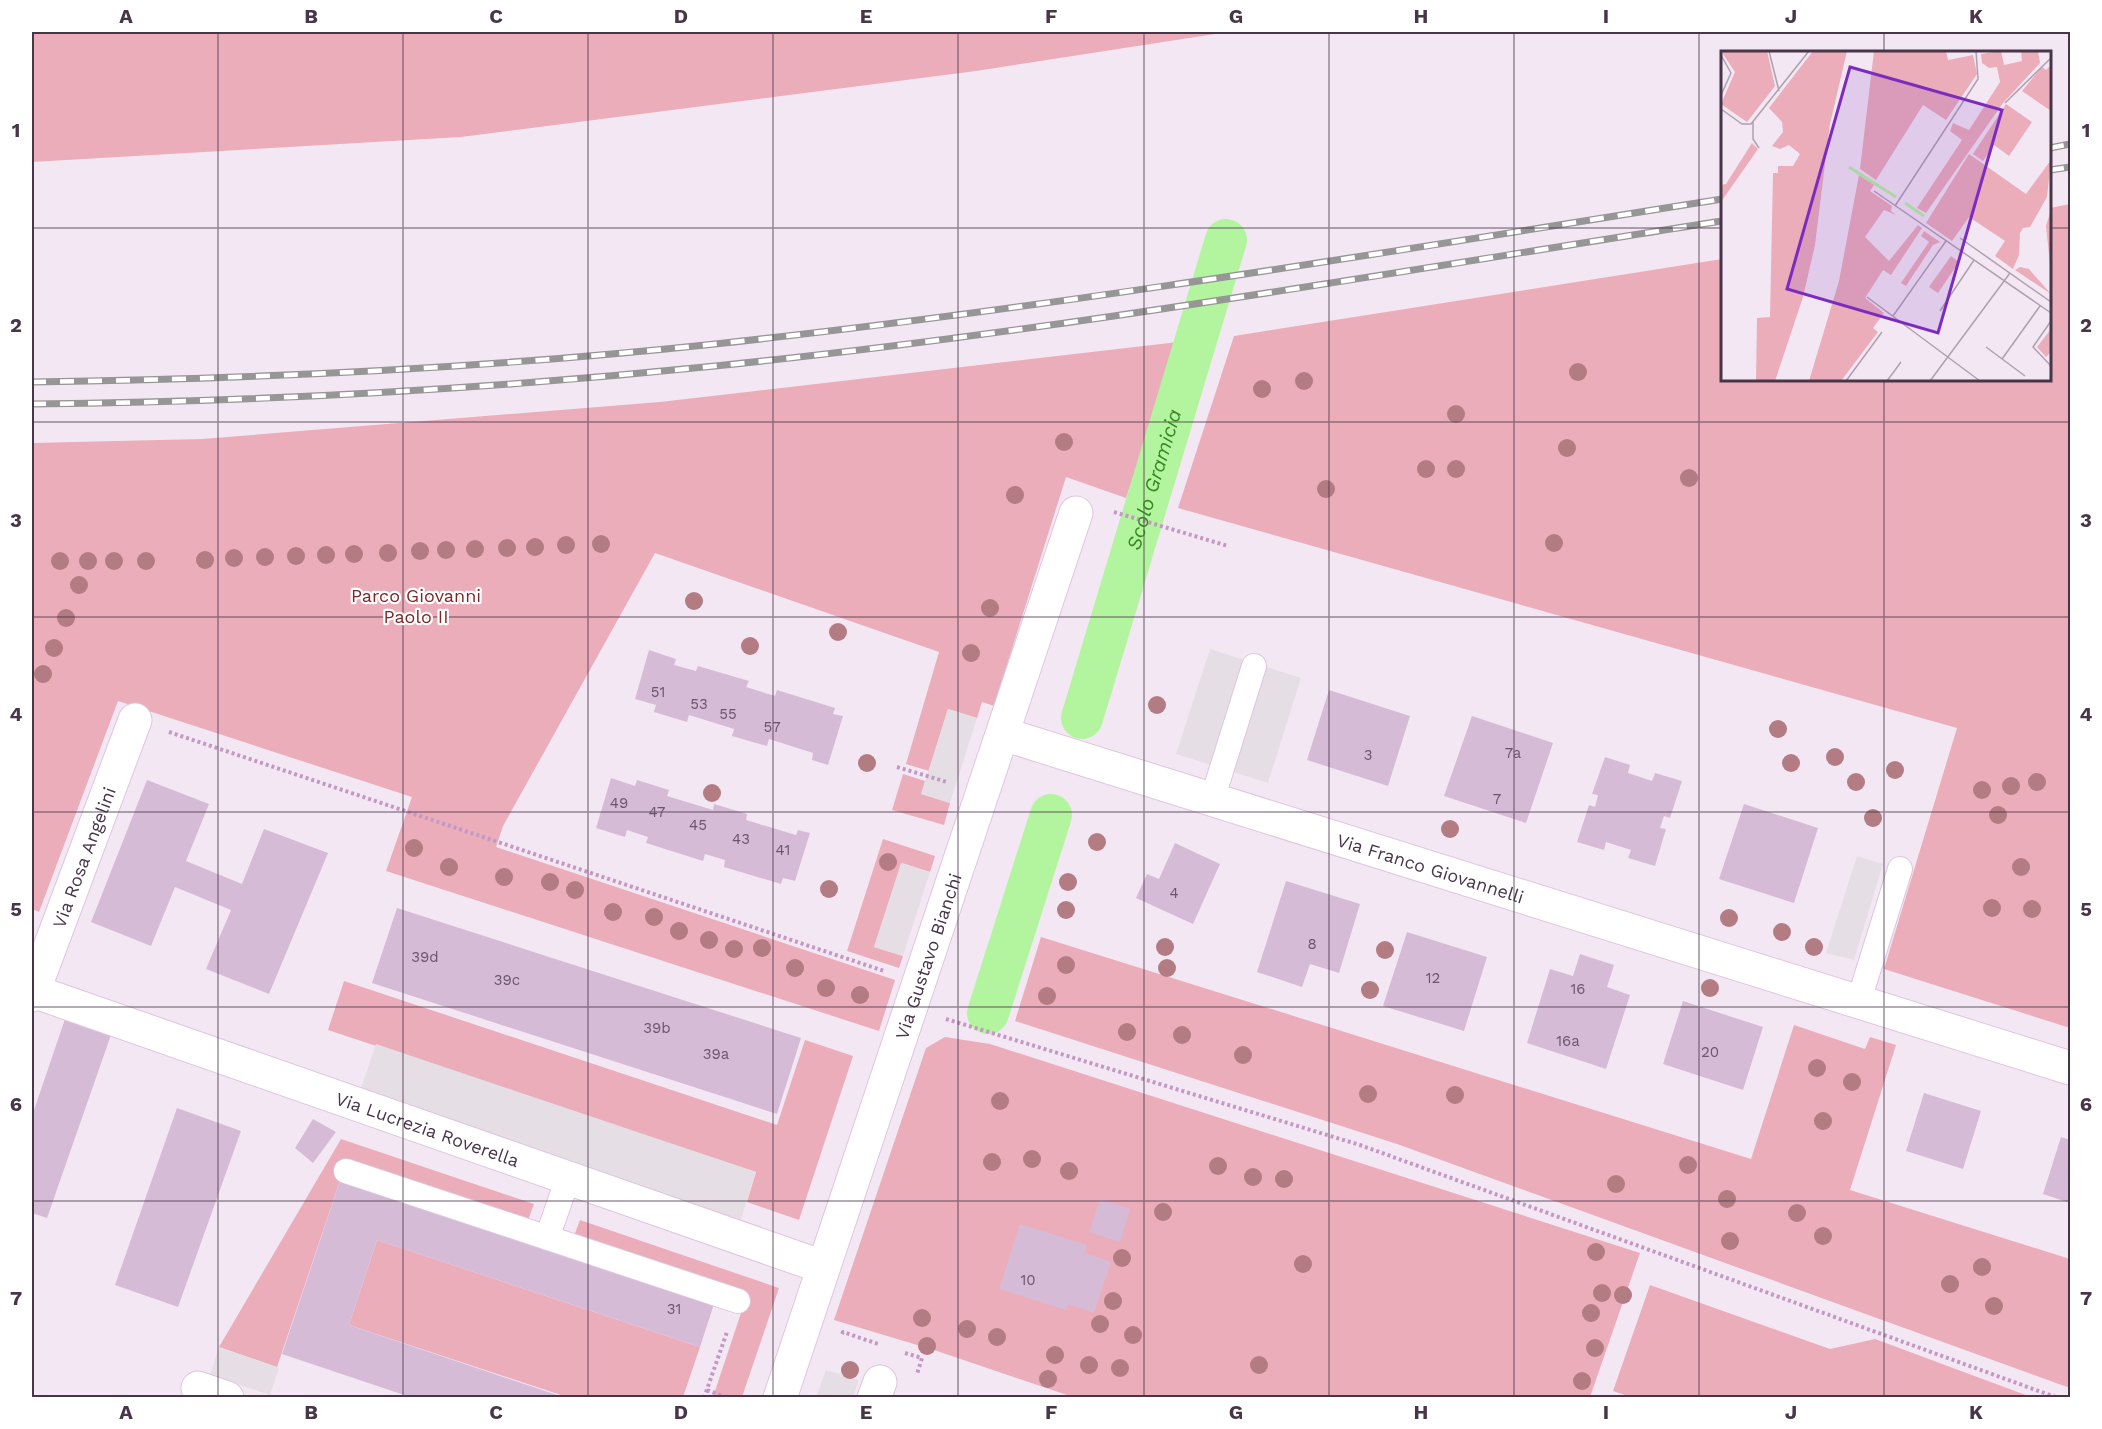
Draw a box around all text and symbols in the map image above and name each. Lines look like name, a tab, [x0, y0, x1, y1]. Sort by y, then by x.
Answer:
text: A	[119, 4, 133, 28]
text: B	[304, 4, 318, 28]
text: C	[489, 4, 503, 28]
text: D	[674, 4, 688, 28]
text: E	[860, 4, 872, 28]
text: F	[1045, 4, 1057, 28]
text: G	[1229, 4, 1243, 28]
text: H	[1414, 4, 1428, 28]
text: I	[1603, 4, 1609, 28]
text: J	[1785, 4, 1797, 28]
text: K	[1969, 4, 1983, 28]
inset map	[1721, 51, 2051, 381]
text: 1	[12, 118, 20, 142]
text: 1	[2082, 118, 2090, 142]
text: 2	[10, 313, 22, 337]
text: 2	[2080, 313, 2092, 337]
water label: Scolo Gramicia	[1121, 406, 1186, 553]
text: 3	[10, 508, 22, 532]
text: 3	[2080, 508, 2092, 532]
park label: Parco Giovanni Paolo II	[351, 585, 481, 627]
house number: 51	[651, 683, 665, 701]
house number: 53	[690, 695, 708, 713]
text: 4	[10, 702, 23, 726]
text: 4	[2080, 702, 2093, 726]
house number: 55	[719, 705, 737, 723]
house number: 57	[763, 718, 781, 736]
house number: 7a	[1505, 744, 1522, 762]
house number: 3	[1364, 746, 1372, 764]
street label: Via Rosa Angelini	[48, 784, 119, 931]
house number: 7	[1493, 790, 1501, 808]
house number: 49	[610, 794, 628, 812]
house number: 47	[649, 803, 665, 821]
house number: 45	[689, 816, 707, 834]
street label: Via Franco Giovannelli	[1335, 829, 1527, 907]
house number: 43	[732, 830, 750, 848]
house number: 41	[776, 841, 790, 859]
street label: Via Gustavo Bianchi	[890, 870, 965, 1042]
house number: 4	[1169, 884, 1179, 902]
text: 5	[10, 897, 22, 921]
text: 5	[2080, 897, 2092, 921]
house number: 8	[1307, 935, 1317, 953]
house number: 39d	[411, 948, 439, 966]
house number: 12	[1426, 969, 1440, 987]
house number: 39c	[494, 971, 520, 989]
house number: 16	[1571, 980, 1585, 998]
house number: 39b	[643, 1019, 671, 1037]
house number: 16a	[1556, 1032, 1580, 1050]
house number: 20	[1701, 1043, 1719, 1061]
house number: 39a	[703, 1045, 730, 1063]
street label: Via Lucrezia Roverella	[333, 1087, 522, 1171]
text: 6	[10, 1092, 22, 1116]
text: 6	[2080, 1092, 2092, 1116]
house number: 10	[1020, 1271, 1036, 1289]
text: 7	[10, 1286, 22, 1310]
text: 7	[2080, 1286, 2092, 1310]
house number: 31	[667, 1300, 681, 1318]
text: A	[119, 1400, 133, 1424]
text: B	[304, 1400, 318, 1424]
text: C	[489, 1400, 503, 1424]
text: D	[674, 1400, 688, 1424]
text: E	[860, 1400, 872, 1424]
text: F	[1045, 1400, 1057, 1424]
text: G	[1229, 1400, 1243, 1424]
text: H	[1414, 1400, 1428, 1424]
text: I	[1603, 1400, 1609, 1424]
text: J	[1785, 1400, 1797, 1424]
text: K	[1969, 1400, 1983, 1424]

